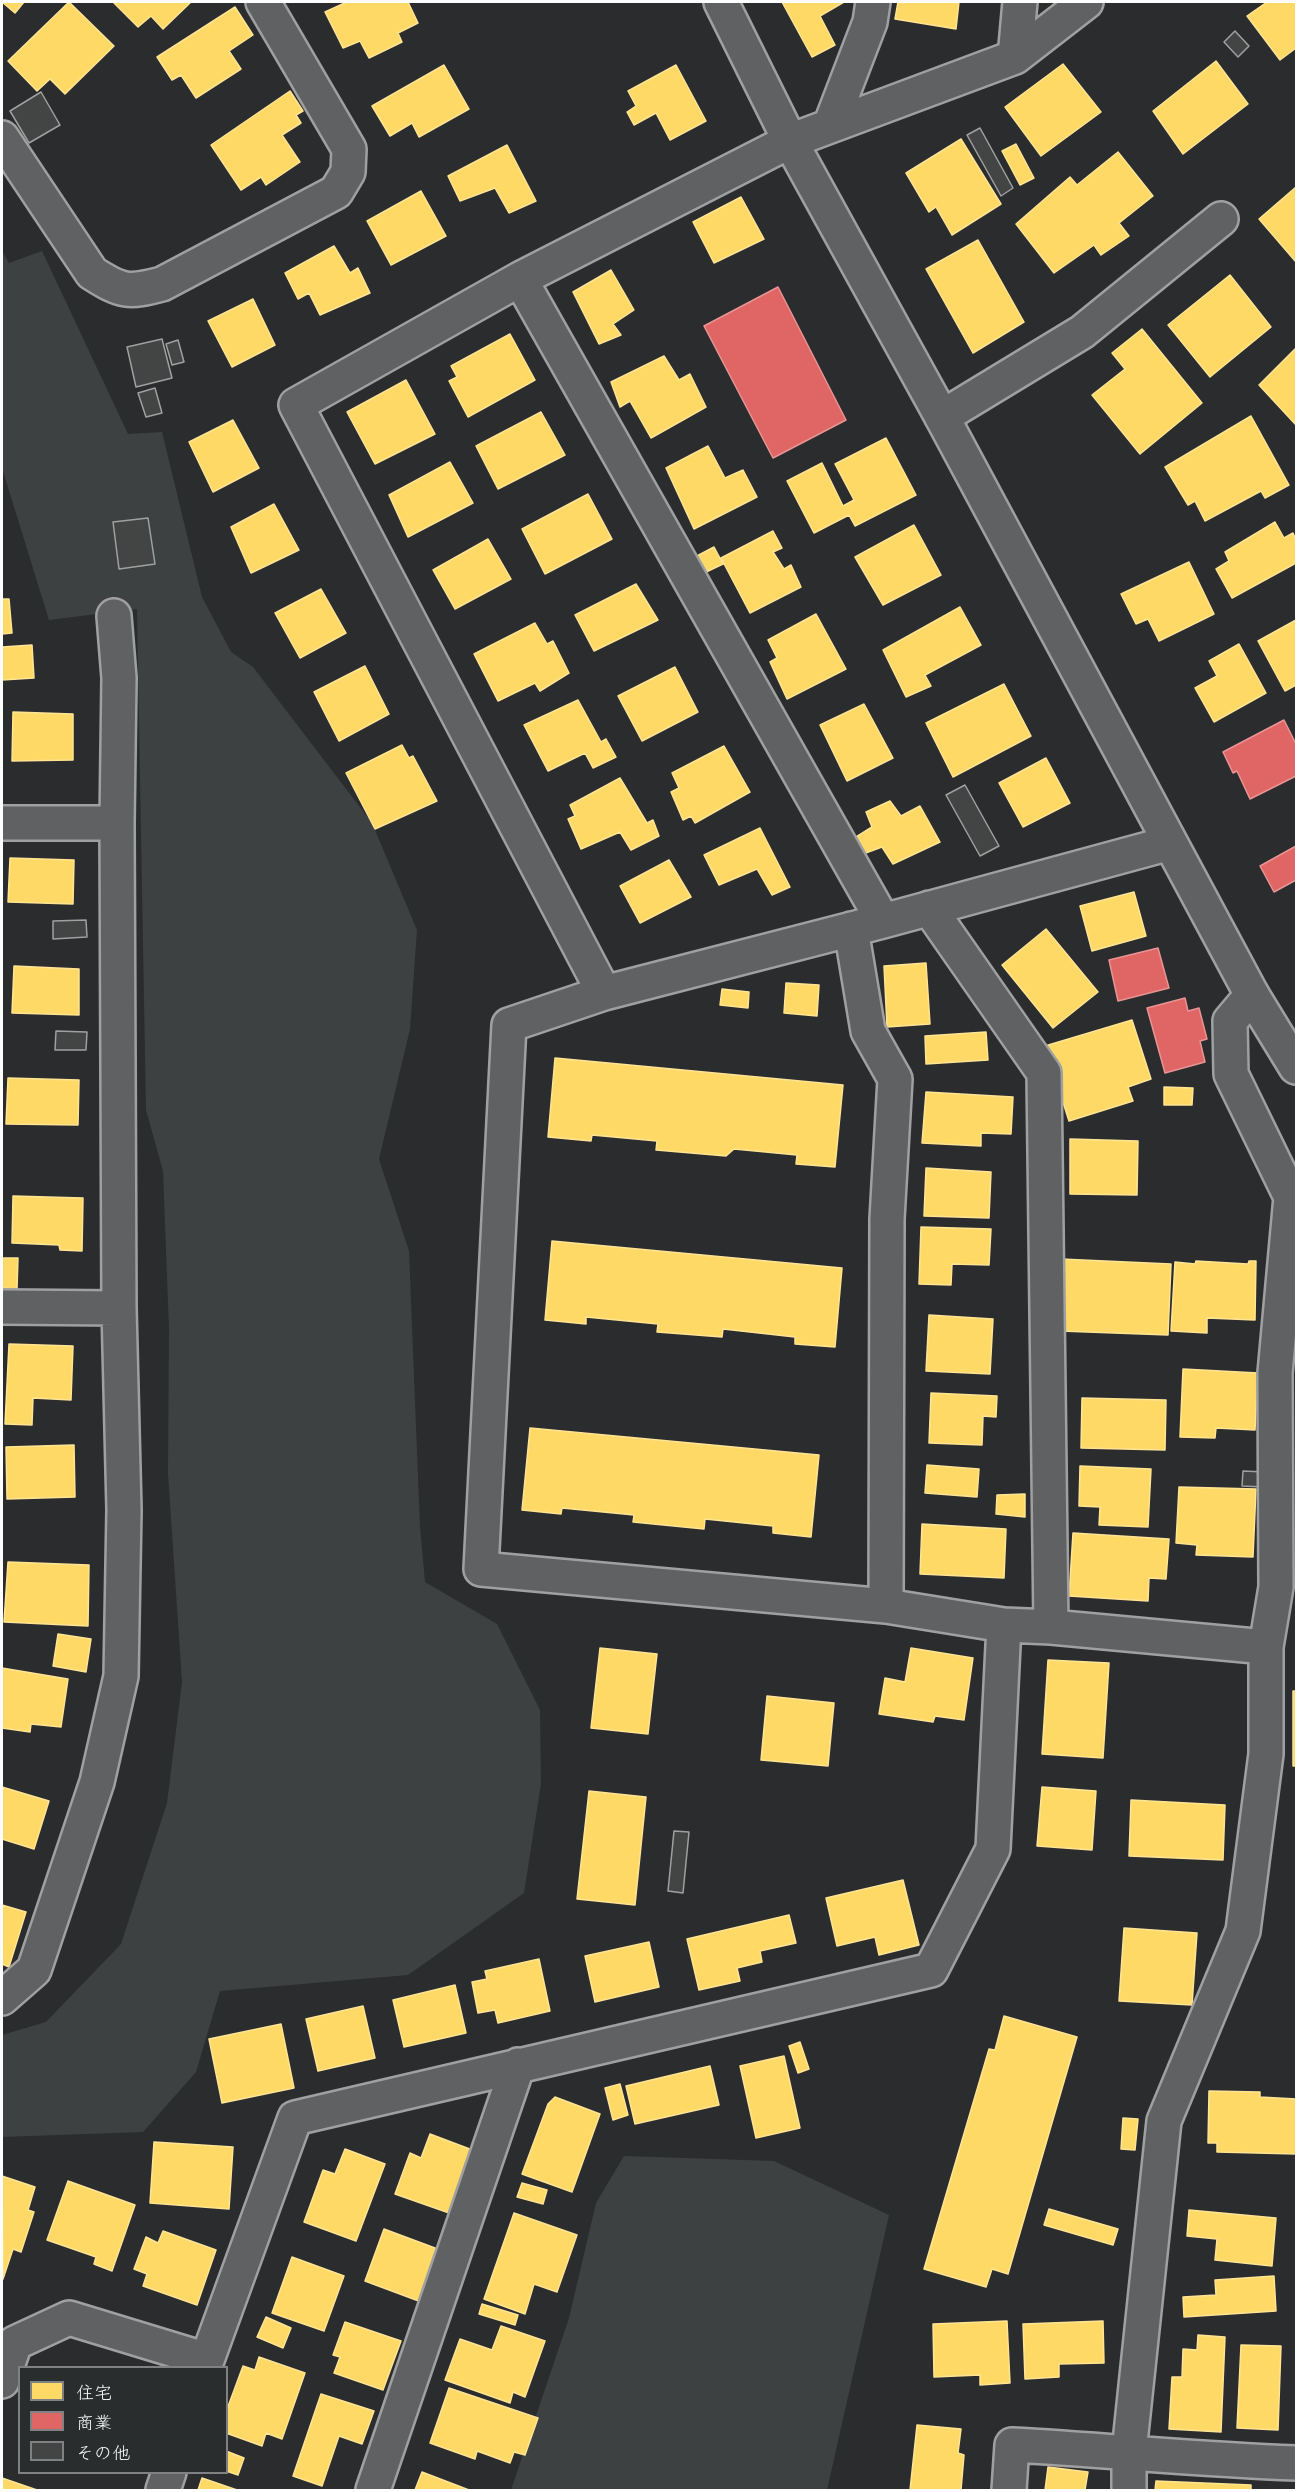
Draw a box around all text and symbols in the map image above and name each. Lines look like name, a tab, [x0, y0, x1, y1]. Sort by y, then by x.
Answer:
legend	[18, 2366, 228, 2474]
text: 住宅	[76, 2382, 112, 2404]
text: 商業	[76, 2412, 112, 2434]
text: その他	[76, 2442, 130, 2464]

